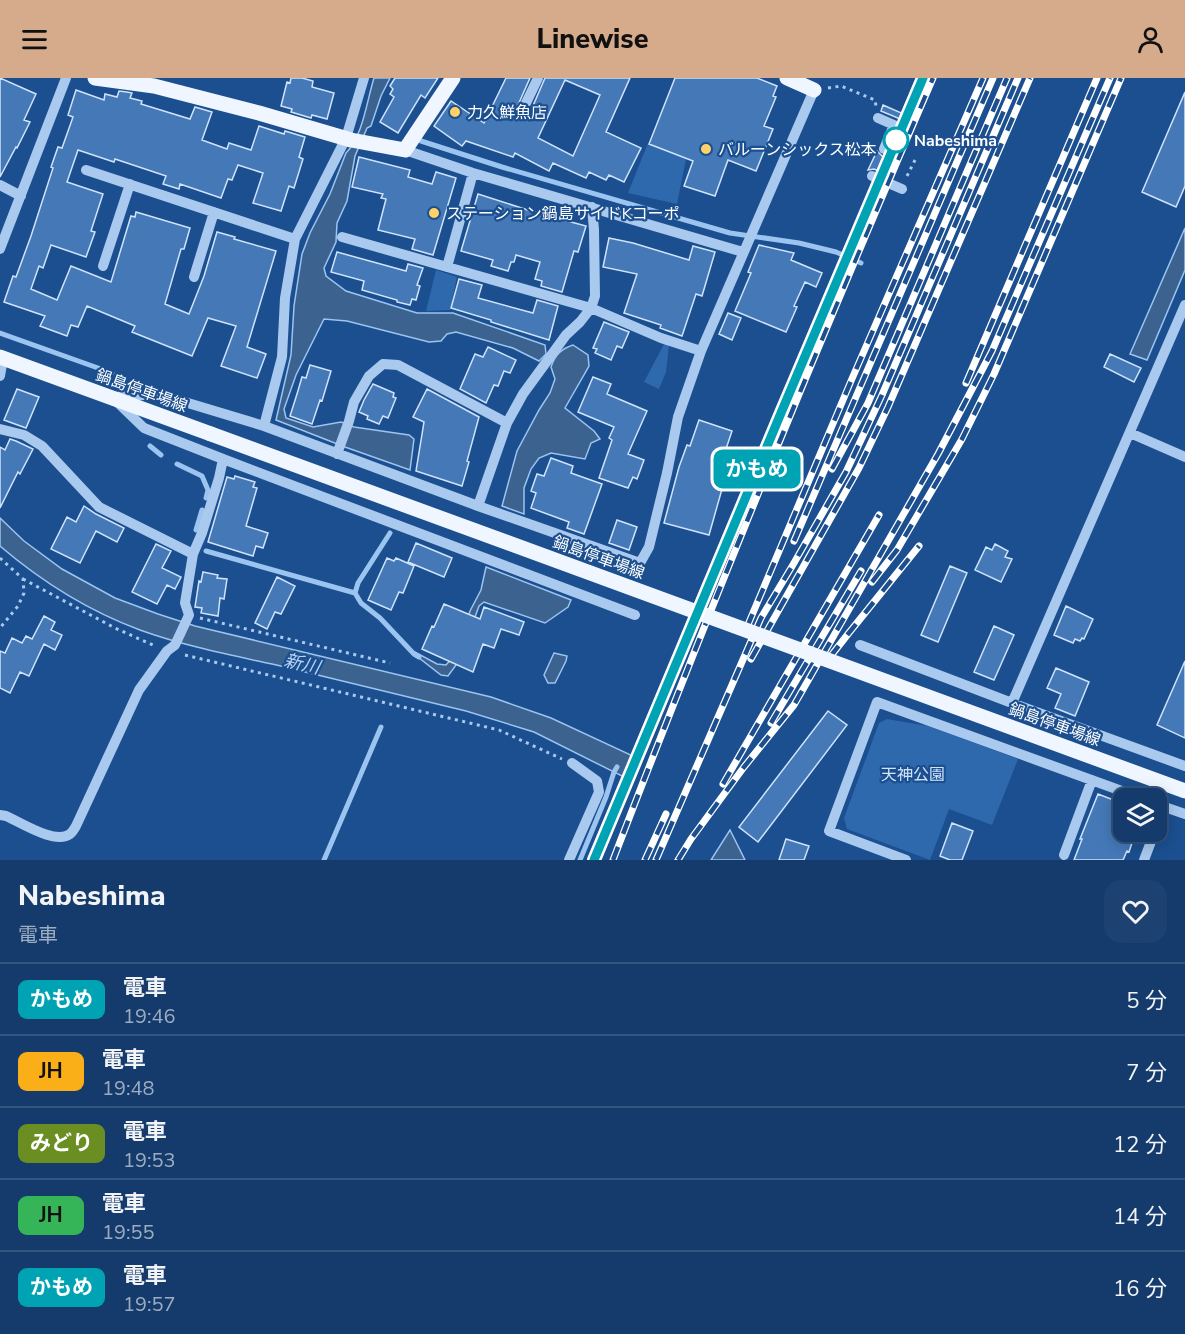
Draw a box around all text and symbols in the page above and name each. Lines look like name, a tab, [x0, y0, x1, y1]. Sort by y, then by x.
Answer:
text: Linewise	[537, 21, 648, 58]
icon: menu	[18, 23, 51, 56]
icon: person	[1134, 23, 1167, 56]
place label: 力久鮮魚店	[467, 102, 547, 124]
marker: 力久鮮魚店	[448, 105, 462, 119]
marker: Nabeshima	[883, 127, 909, 153]
place label: Nabeshima	[914, 130, 997, 152]
place label: バルーンシックス松本	[718, 139, 877, 161]
marker: バルーンシックス松本	[699, 142, 713, 156]
place label: ステーション鍋島サイドKコーポ	[446, 203, 680, 225]
marker: ステーション鍋島サイドKコーポ	[427, 206, 441, 220]
street label: 鍋島停車場線	[93, 364, 191, 418]
line badge: かもめ	[722, 450, 792, 488]
text: かもめ	[726, 455, 789, 483]
street label: 鍋島停車場線	[550, 531, 648, 585]
water label: 新川	[282, 648, 324, 680]
street label: 鍋島停車場線	[1006, 698, 1104, 752]
park label: 天神公園	[881, 764, 945, 786]
map controls	[1113, 788, 1167, 842]
button: layers	[1113, 788, 1167, 842]
text: Nabeshima	[18, 877, 166, 915]
button: heart	[1104, 880, 1167, 943]
text: 電車	[18, 922, 58, 949]
text: 電車	[123, 973, 167, 1003]
text: かもめ	[30, 985, 93, 1013]
text: 5 分	[1126, 986, 1167, 1016]
text: 19:46	[123, 1003, 176, 1030]
text: 電車	[102, 1045, 146, 1075]
text: JH	[39, 1057, 63, 1085]
text: 7 分	[1126, 1058, 1167, 1088]
text: 19:48	[102, 1075, 155, 1102]
text: 電車	[123, 1117, 167, 1147]
text: みどり	[30, 1129, 93, 1157]
text: 12 分	[1113, 1130, 1167, 1160]
text: 19:53	[123, 1147, 176, 1174]
text: 電車	[102, 1189, 146, 1219]
text: JH	[39, 1201, 63, 1229]
text: 14 分	[1113, 1202, 1167, 1232]
text: 19:55	[102, 1219, 155, 1246]
text: 電車	[123, 1261, 167, 1291]
text: かもめ	[30, 1273, 93, 1301]
text: 16 分	[1113, 1274, 1167, 1304]
text: 19:57	[123, 1291, 176, 1318]

